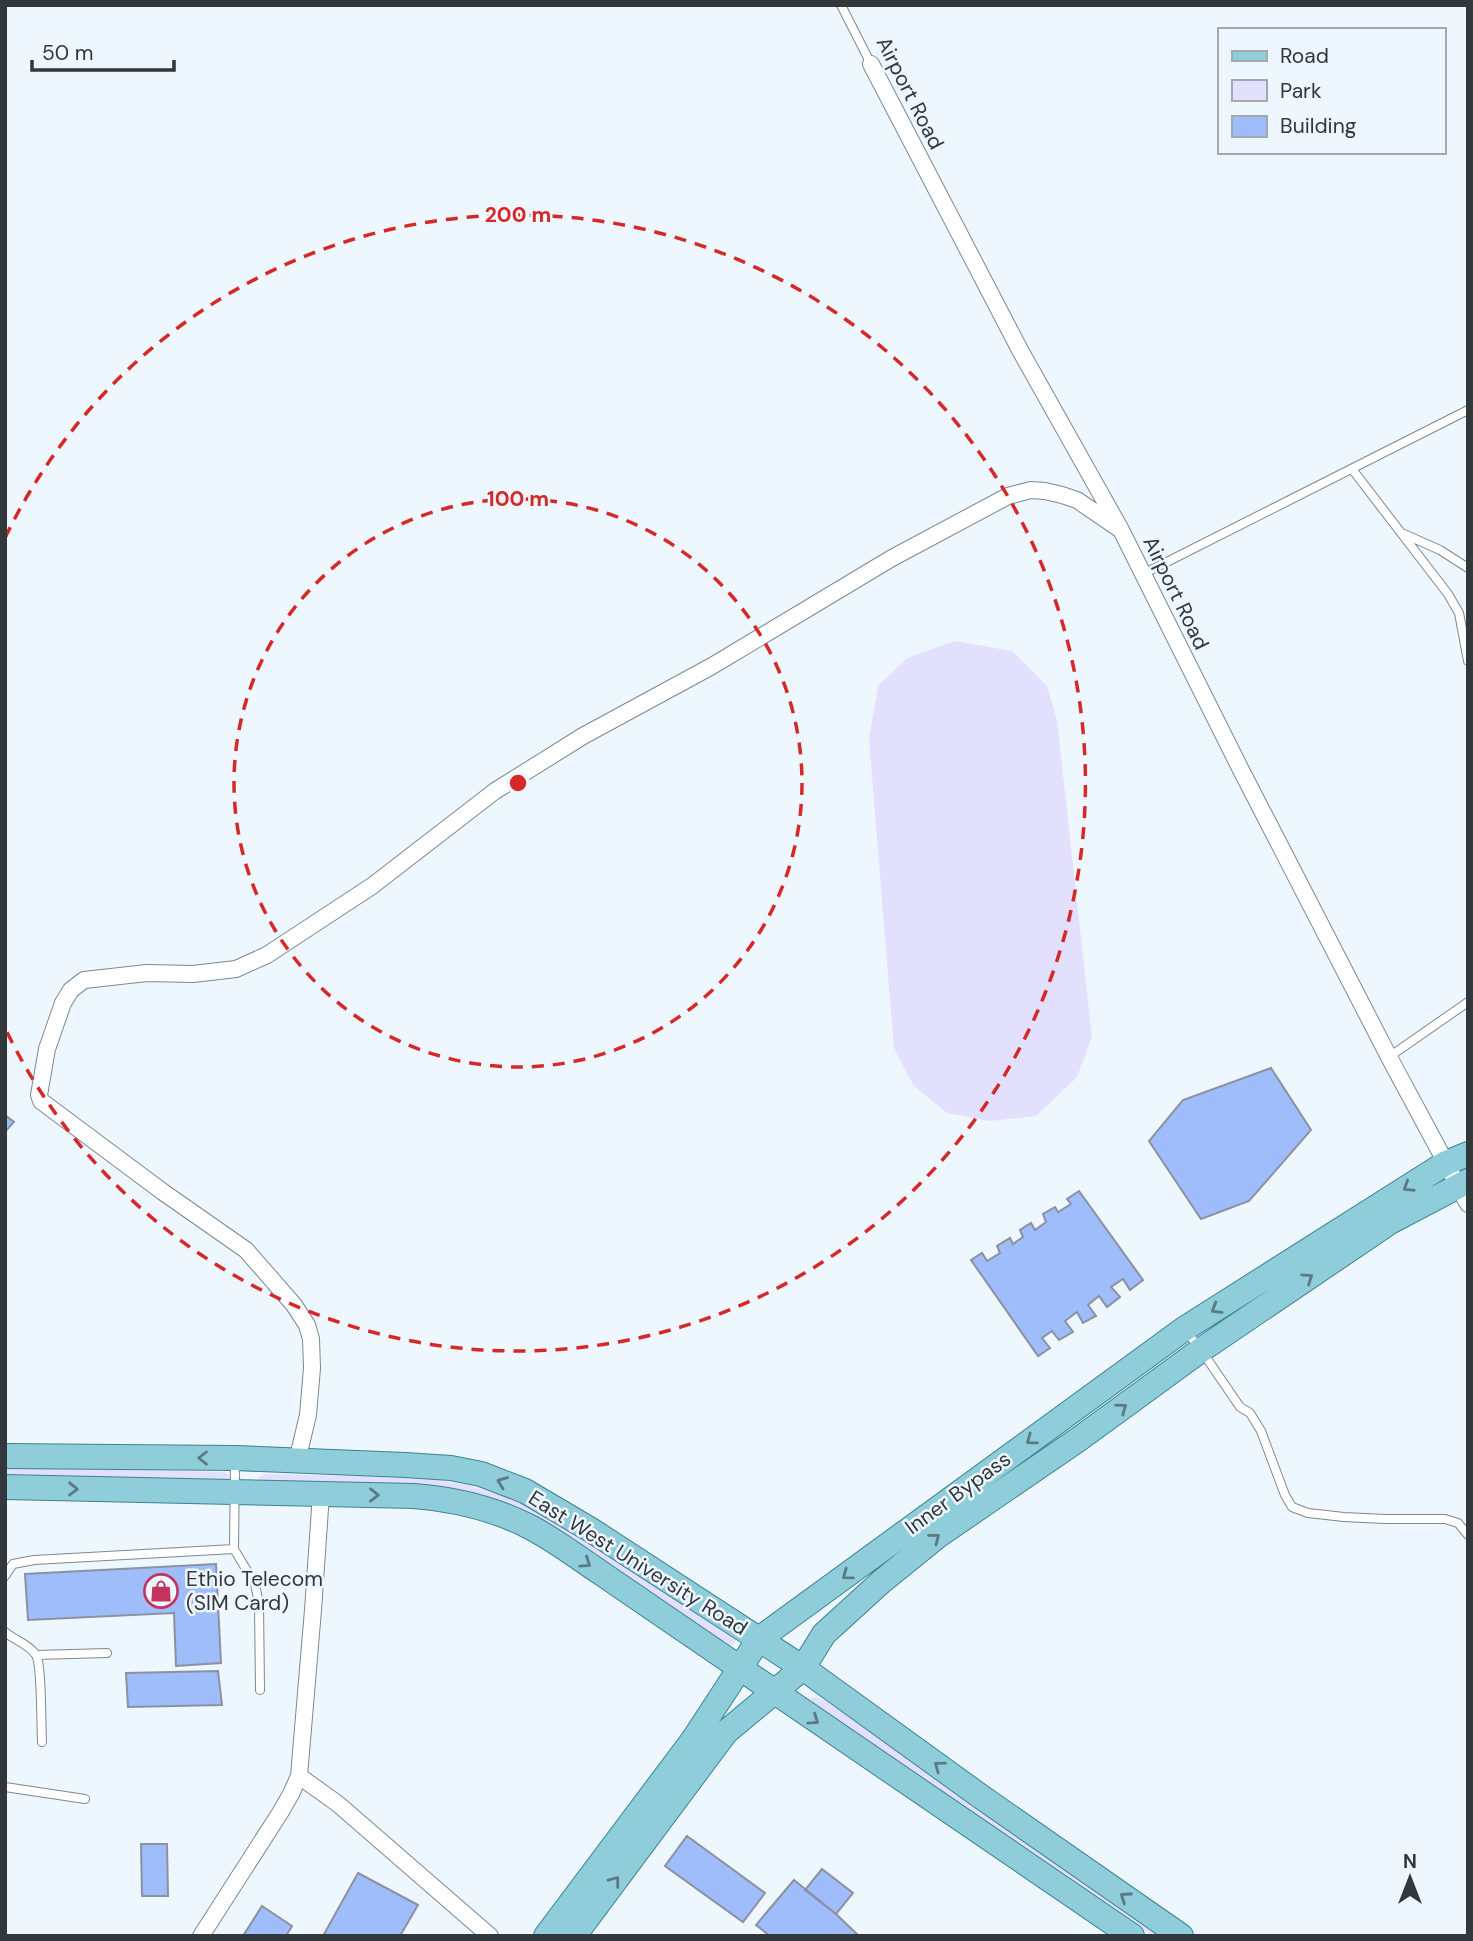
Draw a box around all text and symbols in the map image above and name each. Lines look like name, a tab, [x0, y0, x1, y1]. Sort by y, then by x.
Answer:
scale bar	[32, 28, 173, 72]
legend	[1218, 28, 1445, 154]
street label: Airport Road	[870, 32, 950, 154]
text: 50 m	[42, 39, 93, 67]
text: Road	[1280, 42, 1329, 70]
text: Park	[1280, 77, 1322, 105]
text: Building	[1280, 112, 1357, 140]
text: 200 m	[485, 201, 551, 229]
text: 100 m	[487, 485, 549, 513]
street label: Airport Road	[1136, 532, 1216, 654]
centre of rings	[506, 771, 530, 795]
one-way arrow	[1403, 1178, 1416, 1191]
one-way arrow	[1300, 1273, 1313, 1286]
one-way arrow	[1211, 1300, 1224, 1313]
one-way arrow	[1114, 1404, 1127, 1416]
one-way arrow	[1026, 1432, 1039, 1445]
street label: Inner Bypass	[899, 1445, 1017, 1541]
one-way arrow	[197, 1450, 208, 1466]
one-way arrow	[496, 1477, 508, 1491]
one-way arrow	[68, 1481, 79, 1496]
street label: East West University Road	[523, 1484, 753, 1642]
one-way arrow	[370, 1487, 380, 1503]
one-way arrow	[928, 1534, 940, 1547]
one-way arrow	[578, 1555, 591, 1568]
place label: Ethio Telecom (SIM Card)	[186, 1565, 323, 1617]
one-way arrow	[842, 1567, 855, 1579]
shop icon: Ethio Telecom (SIM Card)	[142, 1572, 180, 1610]
one-way arrow	[806, 1712, 819, 1724]
one-way arrow	[934, 1762, 946, 1774]
north arrow	[1375, 1843, 1445, 1913]
text: N	[1403, 1849, 1417, 1874]
one-way arrow	[607, 1876, 620, 1889]
one-way arrow	[1120, 1893, 1133, 1905]

